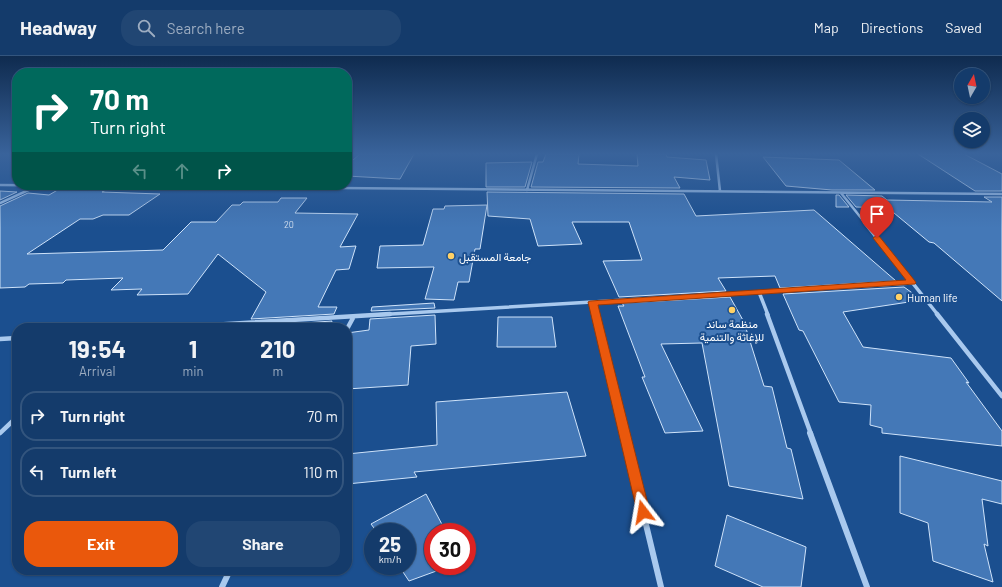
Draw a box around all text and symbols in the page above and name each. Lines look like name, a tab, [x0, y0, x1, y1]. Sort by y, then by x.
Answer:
search box	[121, 10, 401, 46]
text: Headway	[20, 16, 97, 39]
icon: search	[135, 17, 157, 39]
text: Search here	[167, 19, 245, 37]
text: Map	[814, 19, 839, 36]
text: Directions	[861, 19, 923, 36]
text: Saved	[945, 19, 982, 36]
north arrow	[954, 68, 990, 104]
map controls	[954, 68, 990, 148]
text: 70 m	[90, 82, 149, 116]
icon: right	[24, 84, 76, 136]
button: layers	[954, 112, 990, 148]
text: Turn right	[90, 116, 166, 138]
icon: left	[129, 160, 151, 182]
icon: ahead	[171, 160, 193, 182]
icon: right	[213, 160, 235, 182]
pin	[860, 197, 894, 238]
icon: arrive	[866, 203, 888, 225]
house number: 20	[284, 219, 294, 230]
place label: جامعة المستقبل	[459, 250, 532, 264]
marker: جامعة المستقبل	[446, 251, 456, 261]
place label: Human life	[907, 291, 958, 304]
marker: Human life	[894, 292, 904, 302]
marker: منظمة ساند للإغاثة والتنمية	[727, 305, 737, 315]
place label: منظمة ساند للإغاثة والتنمية	[700, 317, 764, 344]
text: 19:54	[69, 334, 126, 363]
text: 1	[189, 334, 197, 363]
text: 210	[260, 334, 296, 363]
text: Arrival	[79, 363, 115, 379]
text: min	[182, 363, 204, 379]
text: m	[272, 363, 283, 379]
icon: right	[26, 405, 48, 427]
text: Turn right	[60, 407, 125, 425]
text: 70 m	[307, 407, 338, 425]
icon: left	[26, 461, 48, 483]
text: Turn left	[60, 463, 116, 481]
text: 110 m	[304, 463, 338, 481]
position arrow	[622, 491, 664, 533]
button: Exit	[24, 521, 178, 567]
button: Share	[186, 521, 340, 567]
speed limit sign: 30	[424, 523, 476, 575]
text: 25	[379, 532, 401, 556]
text: km/h	[379, 553, 401, 565]

